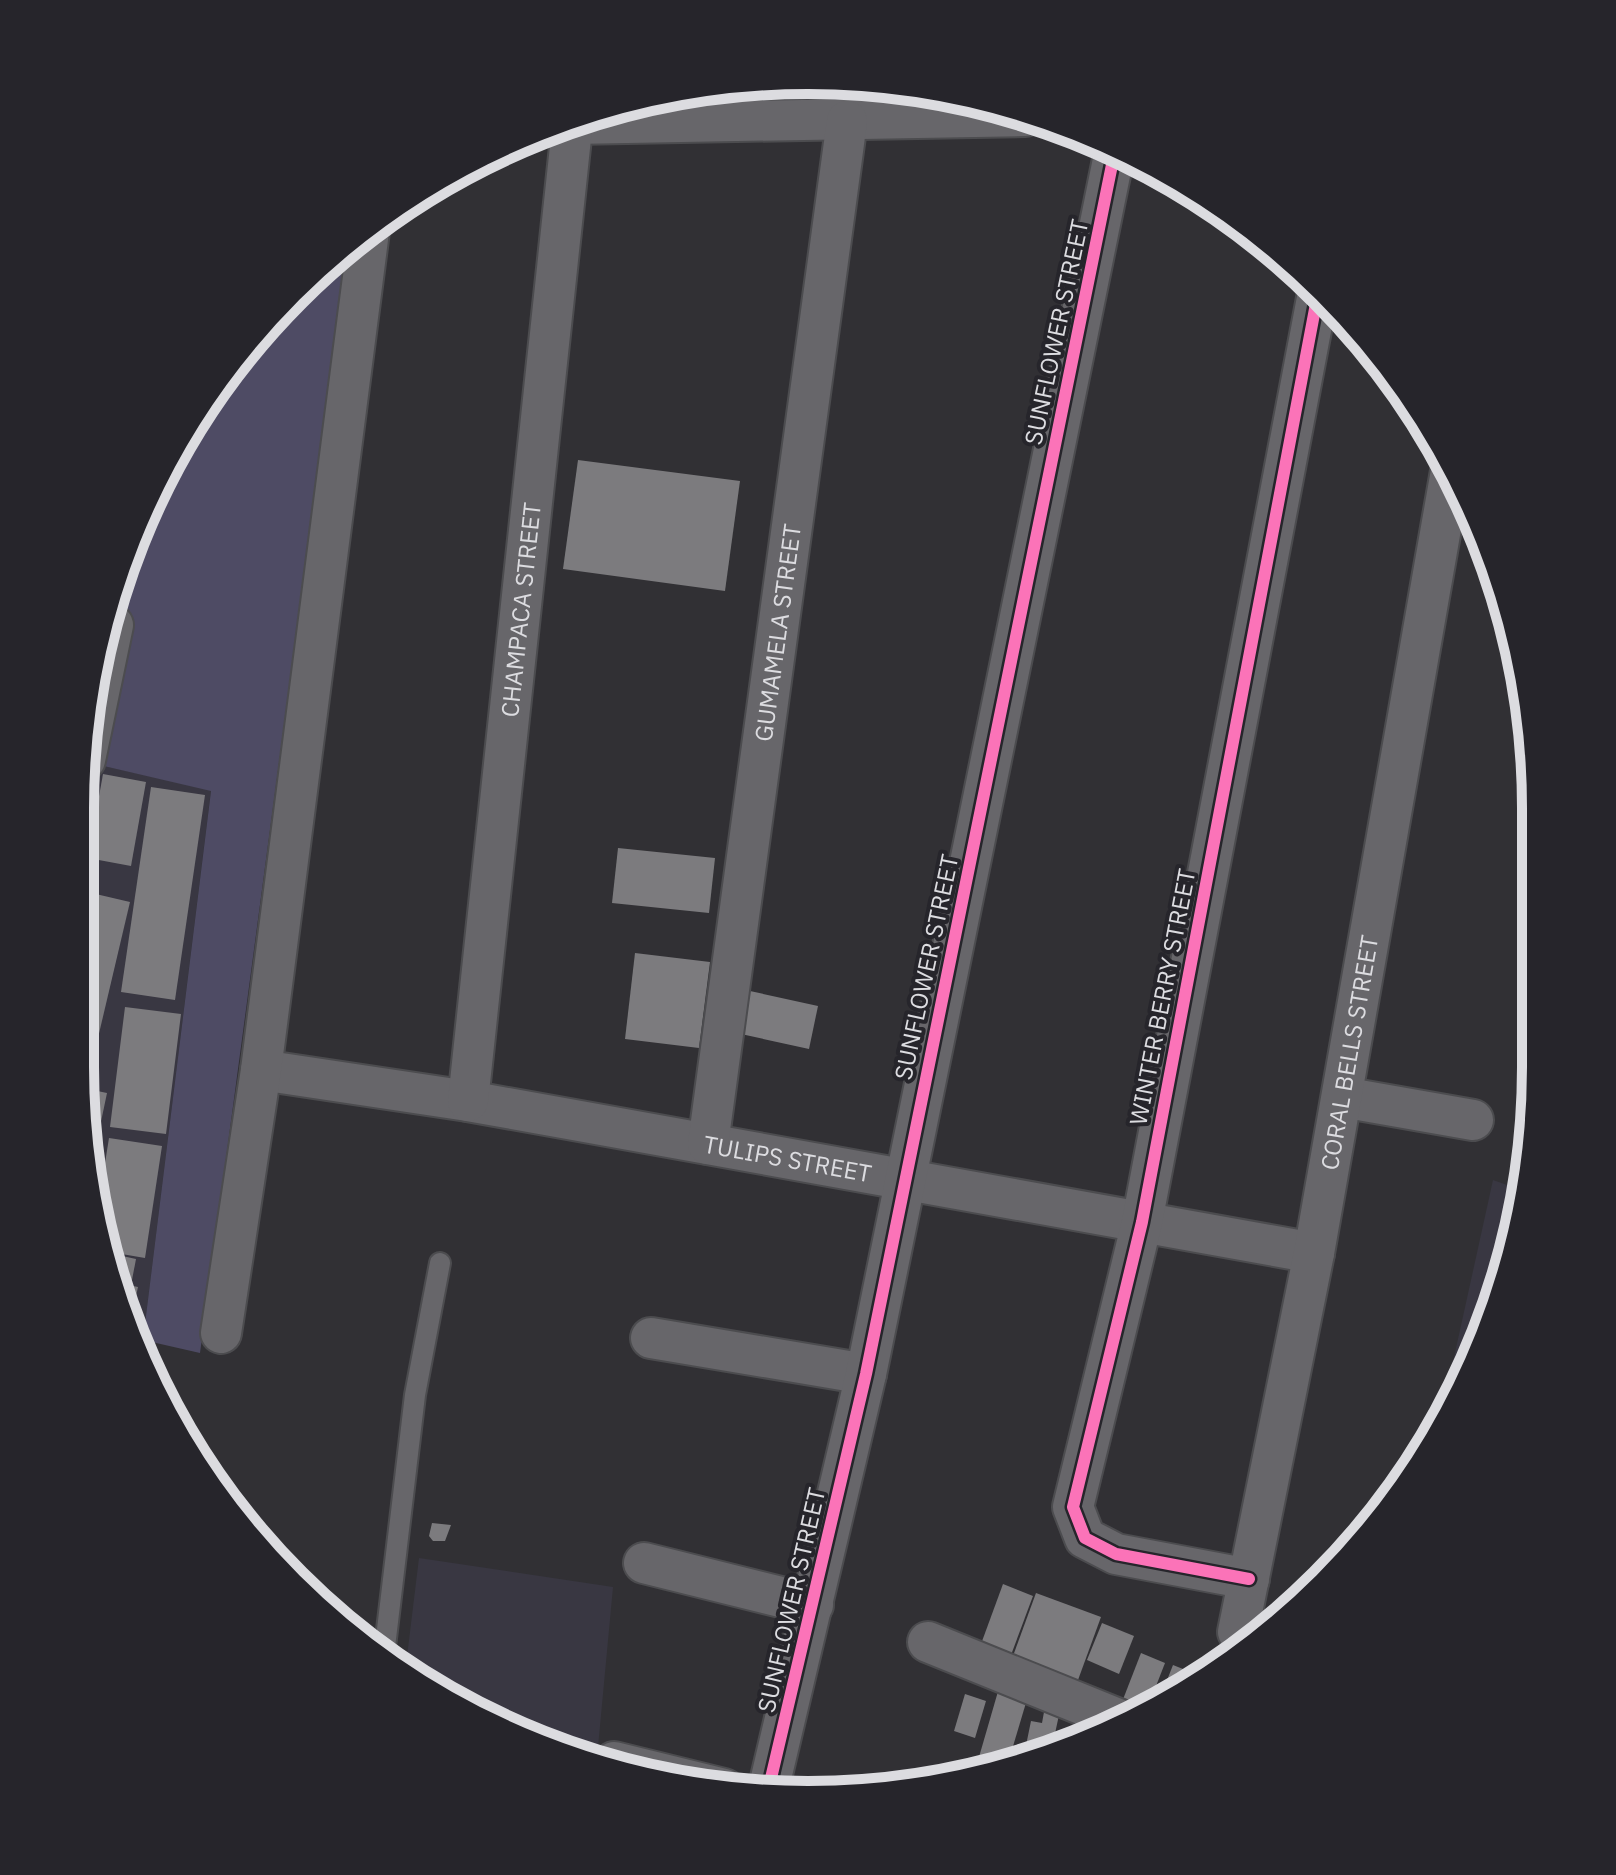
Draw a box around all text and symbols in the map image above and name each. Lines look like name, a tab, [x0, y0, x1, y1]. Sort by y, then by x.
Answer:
street label: SUNFLOWER STREET	[1016, 216, 1096, 448]
street label: CHAMPACA STREET	[493, 501, 548, 719]
street label: GUMAMELA STREET	[747, 522, 808, 744]
street label: SUNFLOWER STREET	[886, 851, 966, 1083]
street label: WINTER BERRY STREET	[1121, 866, 1203, 1128]
street label: CORAL BELLS STREET	[1313, 932, 1385, 1173]
street label: TULIPS STREET	[701, 1128, 874, 1189]
street label: SUNFLOWER STREET	[750, 1484, 832, 1716]

